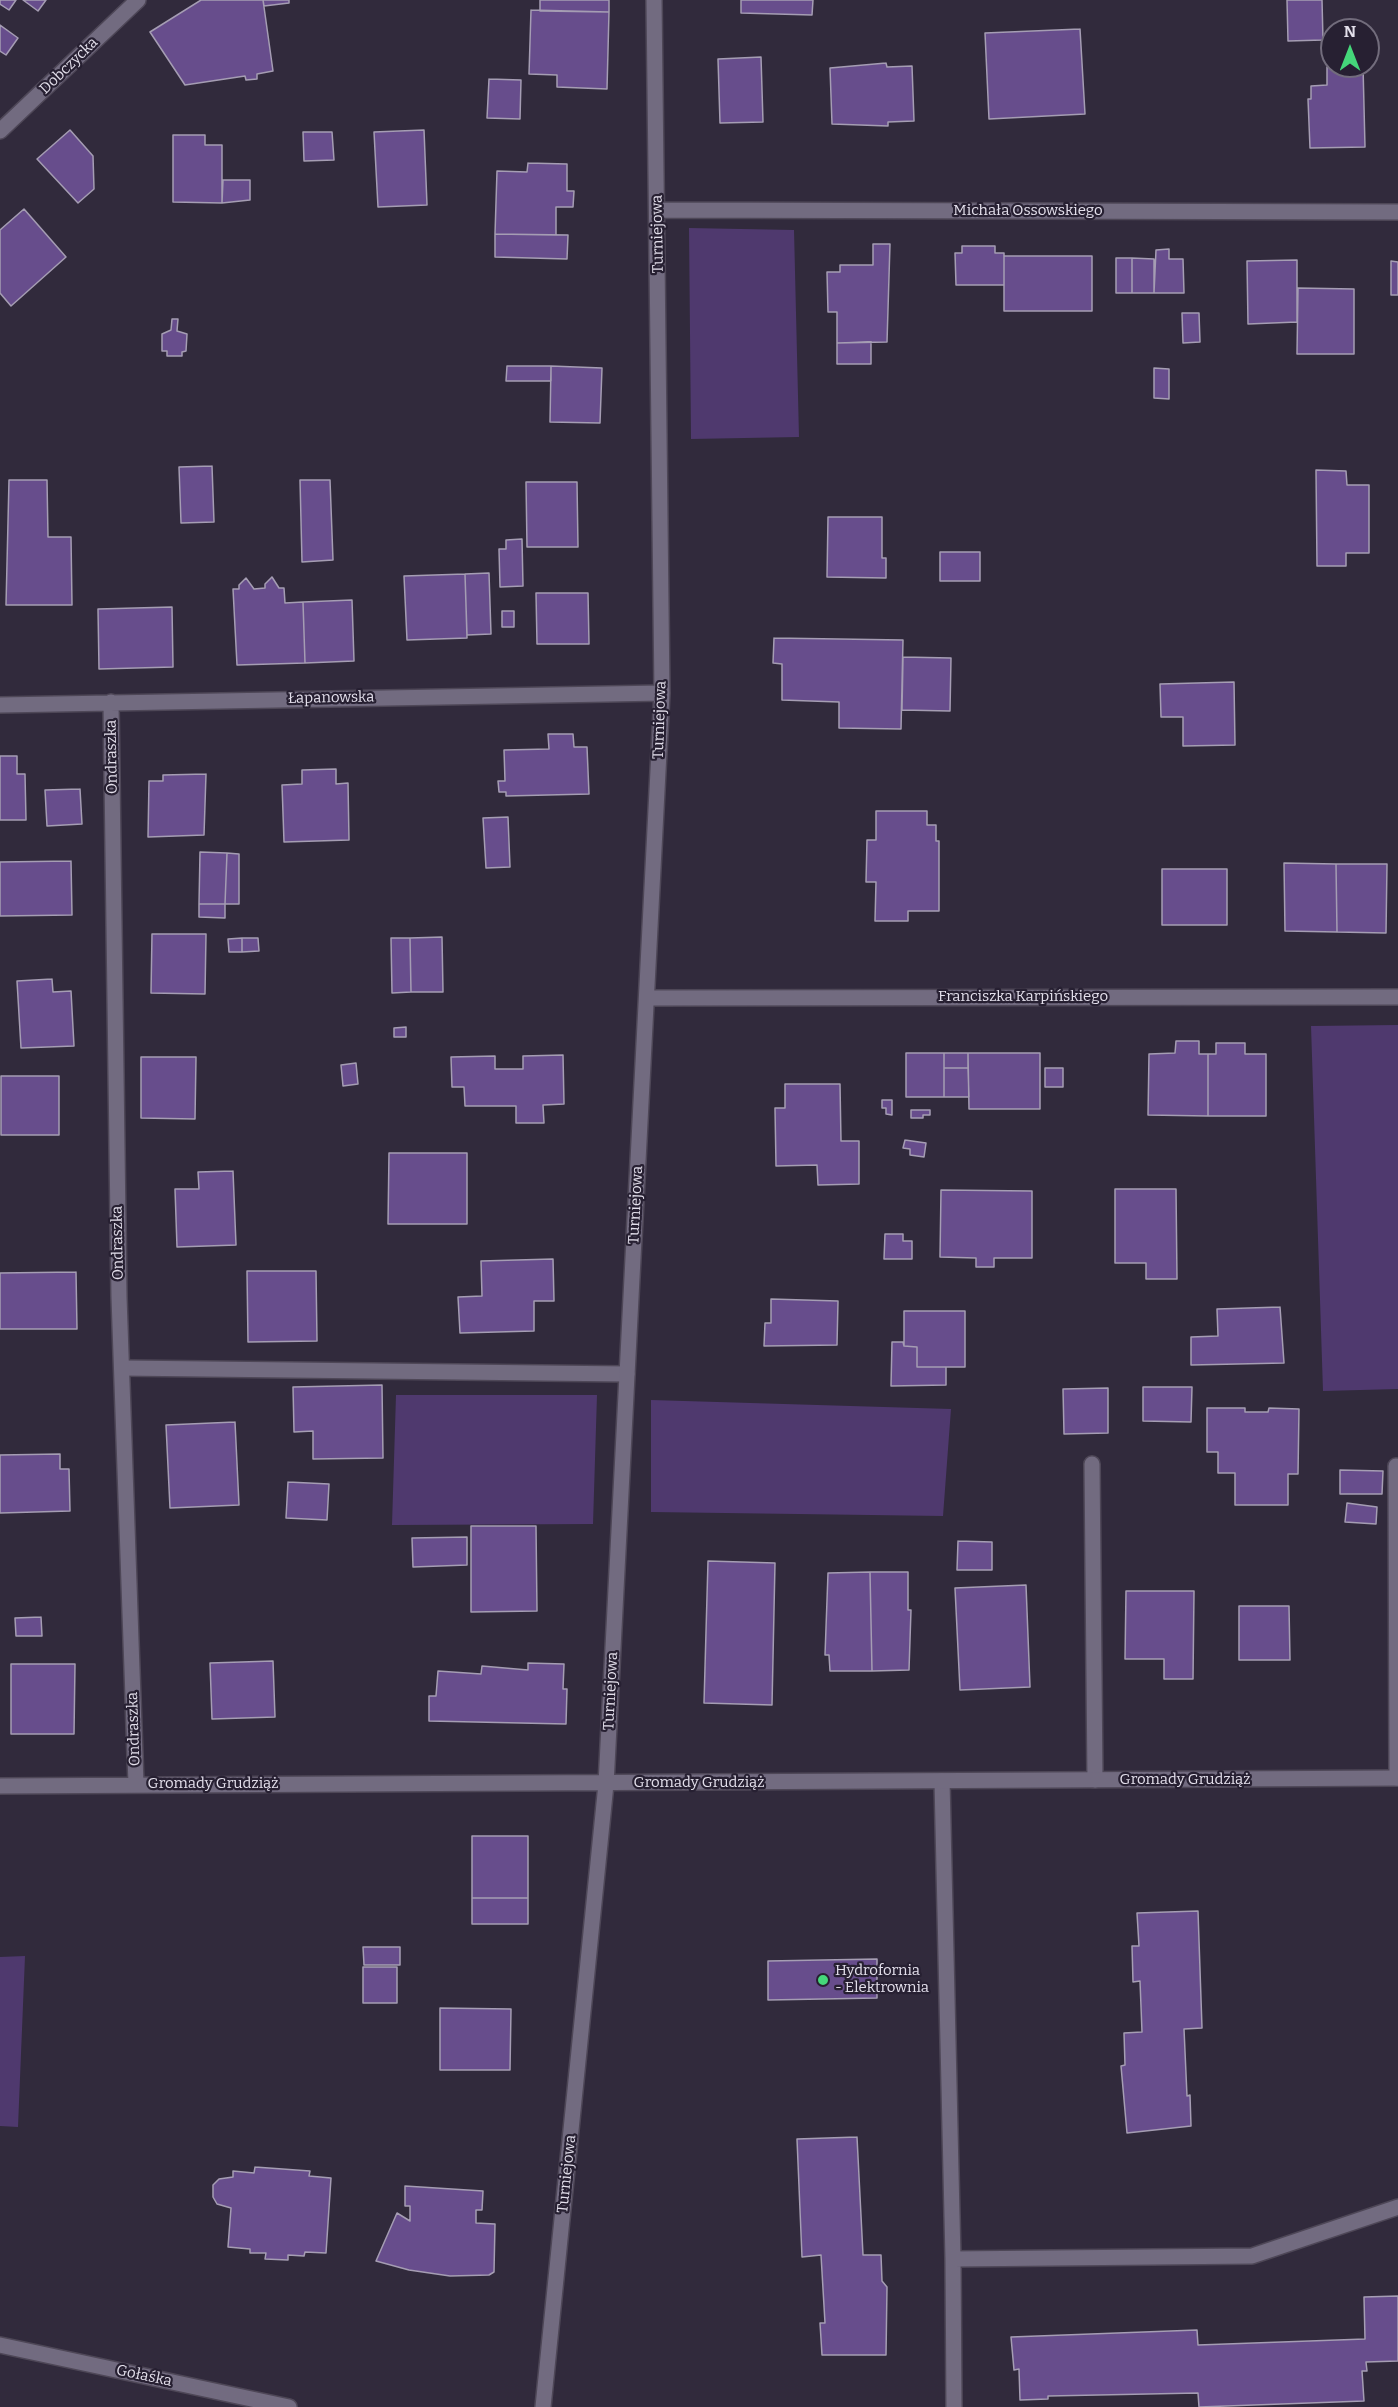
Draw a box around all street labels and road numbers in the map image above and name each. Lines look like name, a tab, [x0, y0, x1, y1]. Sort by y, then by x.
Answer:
street label: Dobczycka	[36, 34, 102, 98]
street label: Turniejowa	[648, 195, 668, 273]
street label: Michała Ossowskiego	[953, 202, 1103, 220]
street label: Turniejowa	[650, 680, 670, 760]
street label: Łapanowska	[288, 688, 374, 708]
street label: Ondraszka	[102, 720, 122, 794]
street label: Franciszka Karpińskiego	[938, 988, 1108, 1006]
street label: Turniejowa	[625, 1165, 647, 1245]
street label: Ondraszka	[108, 1206, 128, 1280]
street label: Turniejowa	[600, 1651, 622, 1731]
street label: Ondraszka	[124, 1692, 144, 1766]
street label: Gromady Grudziąż	[1120, 1771, 1250, 1789]
street label: Gromady Grudziąż	[634, 1774, 764, 1792]
street label: Gromady Grudziąż	[148, 1775, 278, 1793]
street label: Turniejowa	[554, 2134, 580, 2214]
street label: Gołaśka	[114, 2361, 174, 2391]

